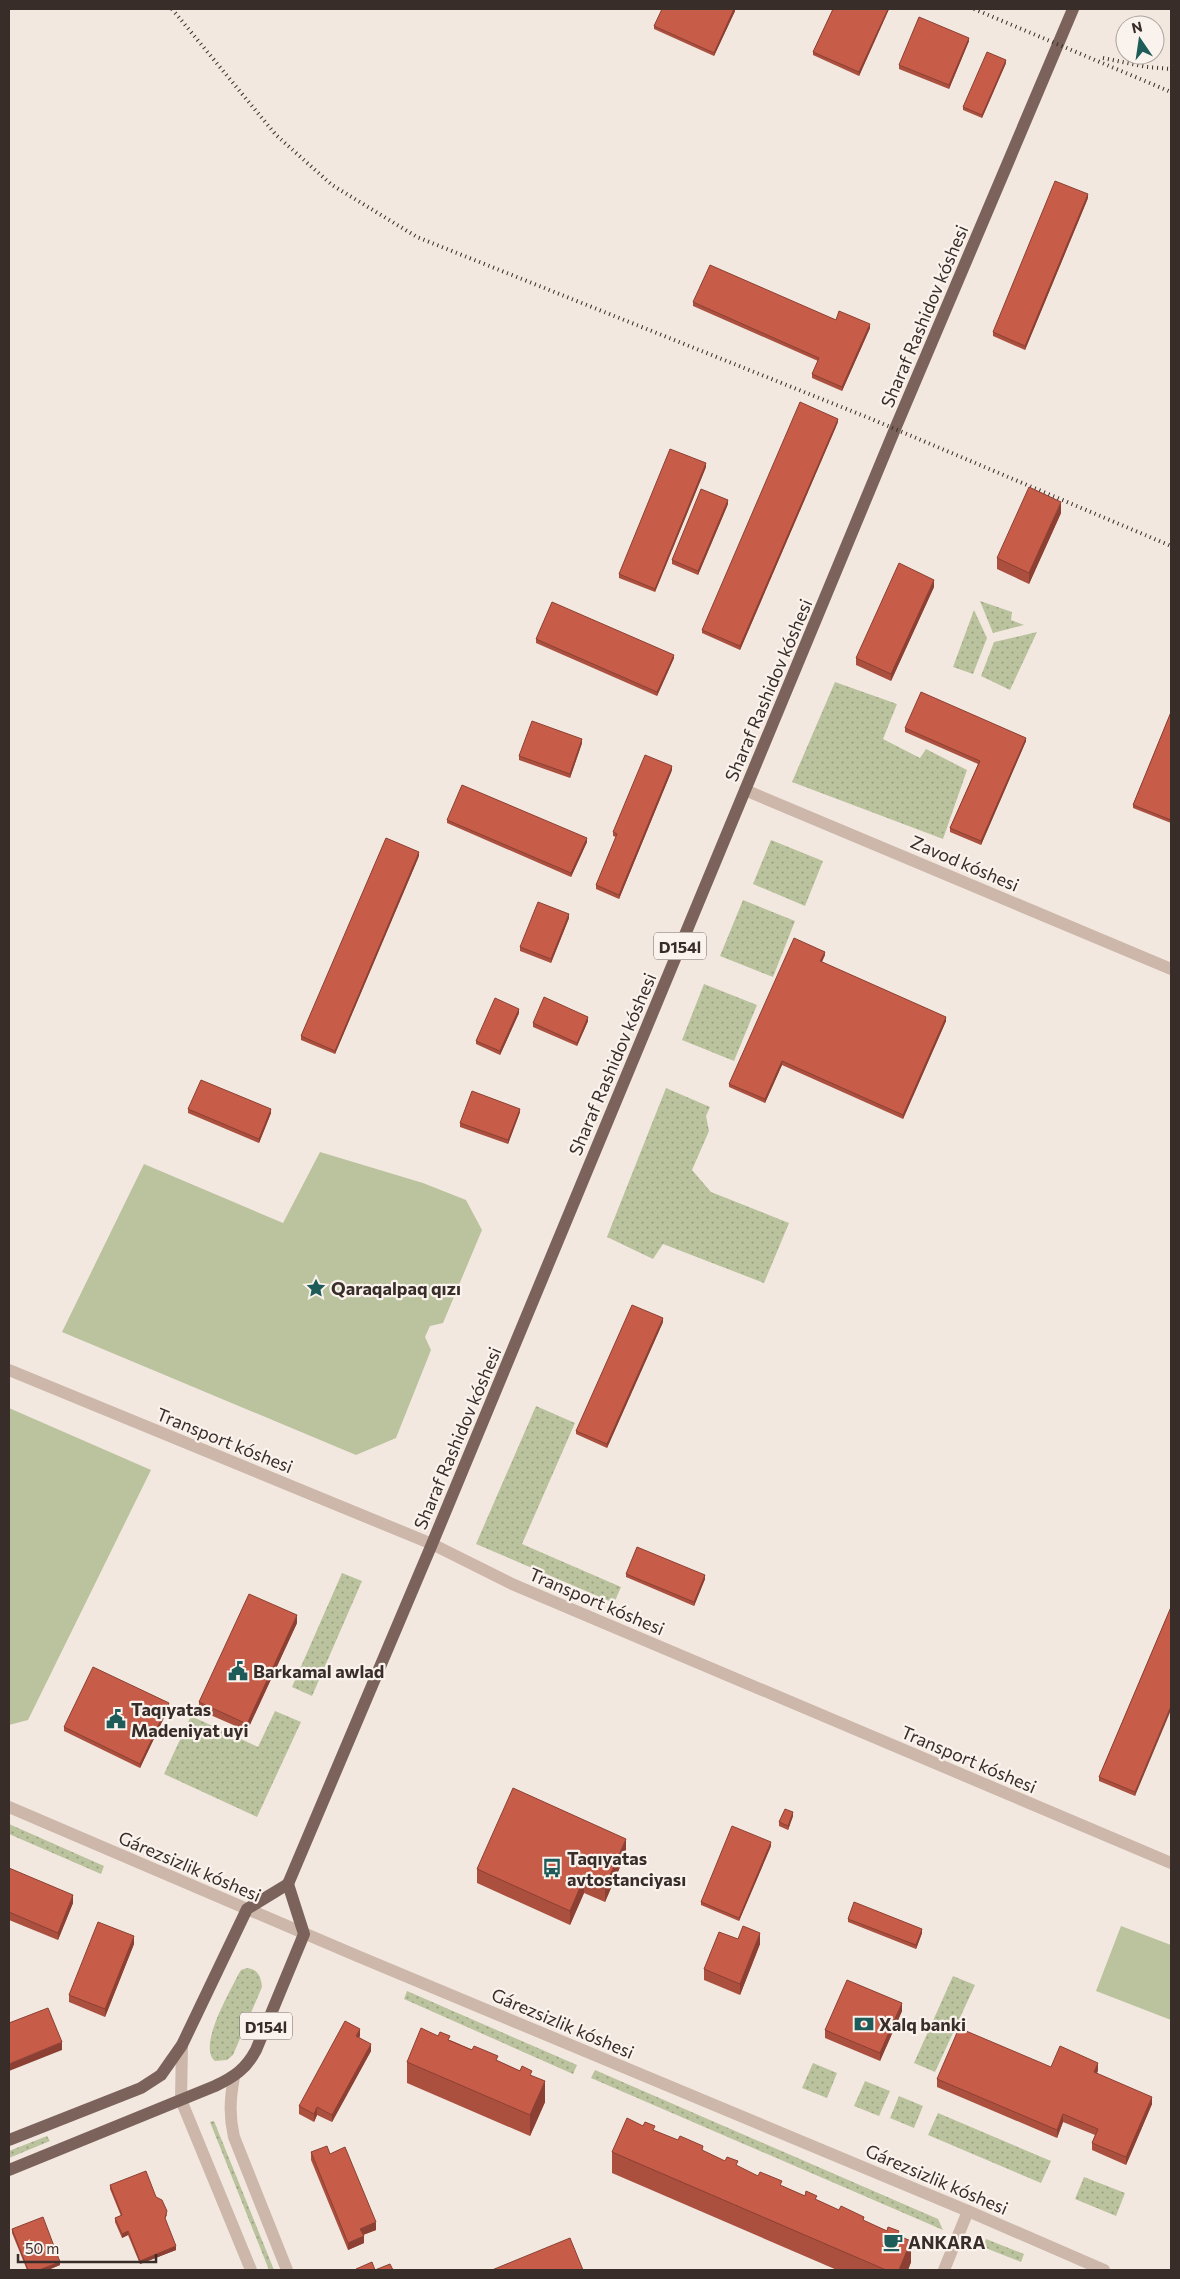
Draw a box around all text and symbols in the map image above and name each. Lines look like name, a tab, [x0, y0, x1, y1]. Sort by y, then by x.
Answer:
north arrow	[1115, 15, 1165, 65]
text: N	[1130, 17, 1144, 36]
street label: Sharaf Rashidov kóshesi	[876, 221, 972, 411]
street label: Sharaf Rashidov kóshesi	[720, 595, 816, 785]
street label: Zavod kóshesi	[908, 830, 1022, 896]
road number: D154l	[654, 932, 706, 959]
street label: Sharaf Rashidov kóshesi	[564, 969, 660, 1159]
place icon: Qaraqalpaq qızı	[305, 1277, 327, 1299]
place label: Qaraqalpaq qızı	[331, 1277, 461, 1299]
street label: Sharaf Rashidov kóshesi	[409, 1343, 505, 1533]
street label: Transport kóshesi	[154, 1403, 296, 1477]
street label: Transport kóshesi	[526, 1563, 668, 1639]
public building icon: Barkamal awlad	[227, 1660, 249, 1682]
place label: Barkamal awlad	[253, 1660, 384, 1682]
place label: Taqıyatas Madeniyat uyi	[131, 1698, 248, 1741]
public building icon: Taqıyatas Madeniyat uyi	[105, 1708, 127, 1730]
street label: Transport kóshesi	[898, 1721, 1040, 1797]
street label: Gárezsizlik kóshesi	[115, 1826, 265, 1906]
place label: Taqıyatas avtostanciyası	[567, 1847, 686, 1890]
bus stop icon: Taqıyatas avtostanciyası	[541, 1857, 563, 1879]
street label: Gárezsizlik kóshesi	[488, 1983, 638, 2063]
road number: D154l	[240, 2012, 292, 2040]
bank icon: Xalq banki	[853, 2013, 875, 2035]
place label: Xalq banki	[879, 2013, 966, 2035]
street label: Gárezsizlik kóshesi	[862, 2139, 1012, 2219]
cafe icon: ANKARA	[882, 2231, 904, 2253]
place label: ANKARA	[908, 2231, 985, 2253]
scale bar	[18, 2232, 155, 2264]
text: 50 m	[25, 2239, 59, 2257]

